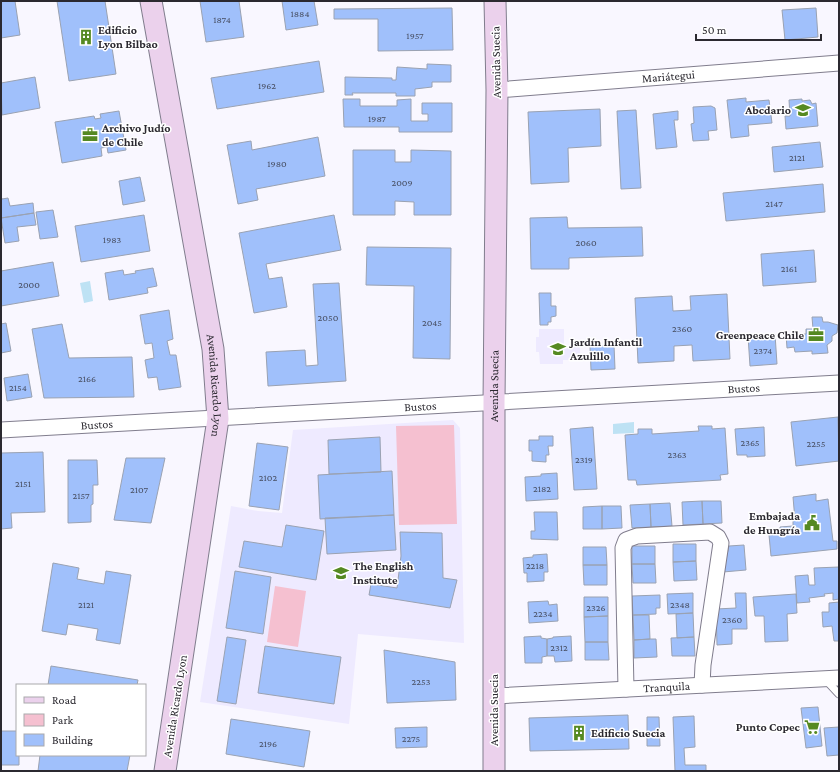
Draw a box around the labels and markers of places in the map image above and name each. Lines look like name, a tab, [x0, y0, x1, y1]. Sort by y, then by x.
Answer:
place label: Edificio Lyon Bilbao	[98, 23, 158, 51]
building icon: Edificio Lyon Bilbao	[77, 28, 95, 46]
school or university icon: Abcdario	[794, 101, 812, 119]
place label: Abcdario	[744, 103, 791, 117]
place label: Archivo Judío de Chile	[101, 121, 171, 149]
office icon: Archivo Judío de Chile	[81, 126, 99, 144]
office icon: Greenpeace Chile	[807, 326, 825, 344]
place label: Greenpeace Chile	[716, 328, 804, 342]
place label: Jardín Infantil Azulillo	[568, 335, 643, 363]
school or university icon: Jardín Infantil Azulillo	[549, 340, 567, 358]
place label: Embajada de Hungría	[743, 509, 800, 537]
public building icon: Embajada de Hungría	[803, 514, 821, 532]
place label: The English Institute	[353, 559, 414, 587]
school or university icon: The English Institute	[332, 564, 350, 582]
supermarket icon: Punto Copec	[803, 718, 821, 736]
place label: Punto Copec	[736, 720, 801, 734]
building icon: Edificio Suecia	[570, 724, 588, 742]
place label: Edificio Suecia	[591, 726, 666, 740]

